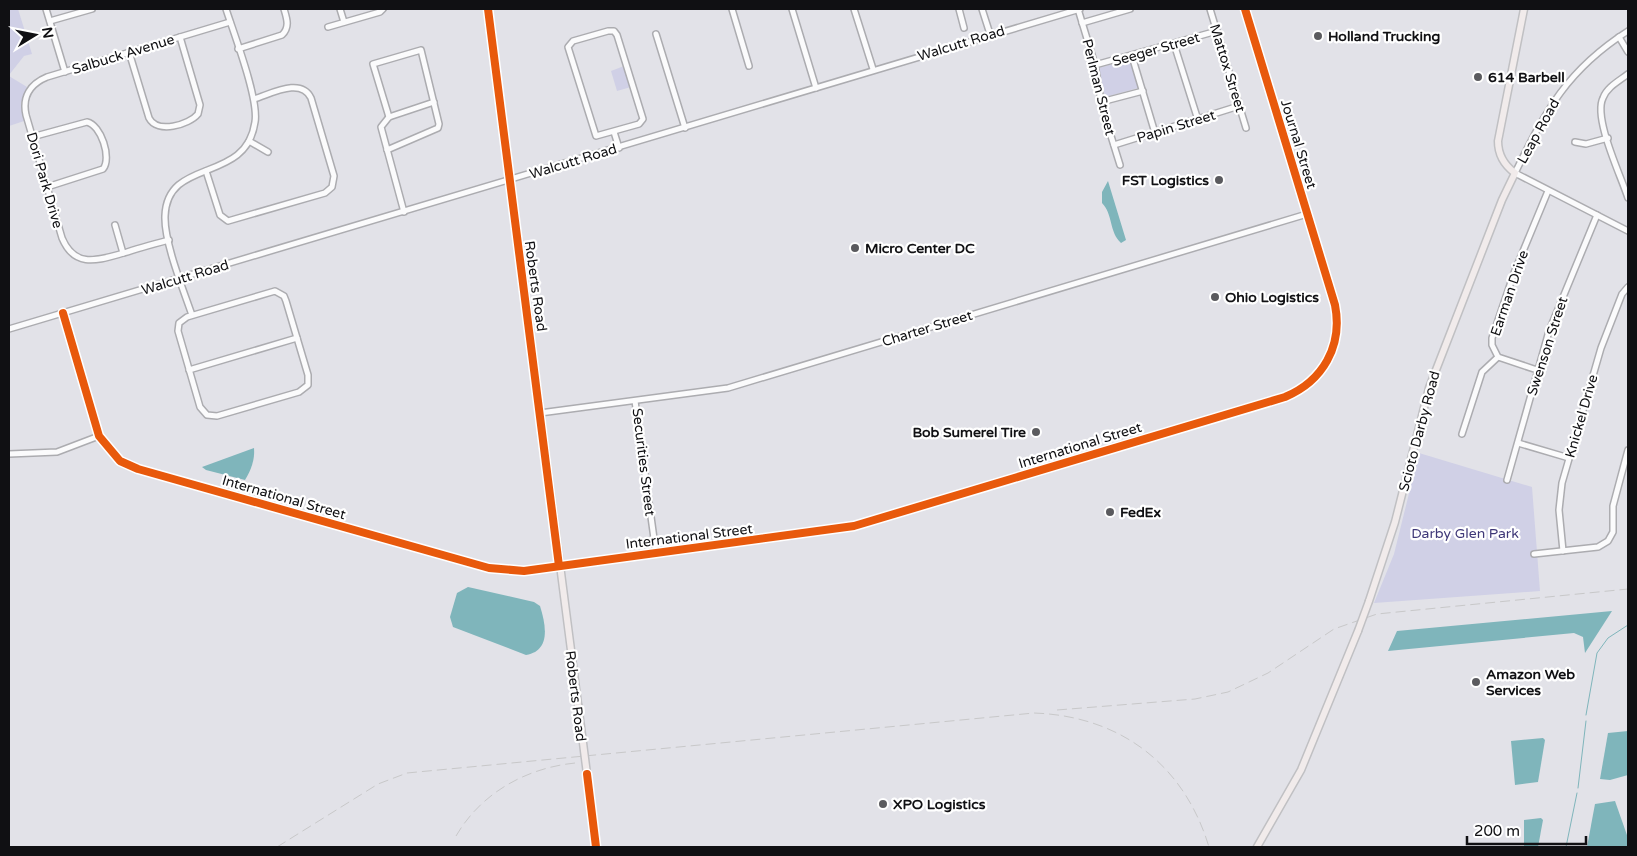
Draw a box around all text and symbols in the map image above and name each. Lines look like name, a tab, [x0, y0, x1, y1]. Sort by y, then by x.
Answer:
north arrow	[10, 10, 60, 60]
street label: Walcutt Road	[915, 22, 1007, 65]
street label: Mattox Street	[1206, 22, 1249, 115]
text: N	[38, 26, 57, 40]
place label: Holland Trucking	[1328, 28, 1440, 45]
street label: Seeger Street	[1110, 29, 1202, 70]
marker: Holland Trucking	[1312, 30, 1324, 42]
street label: Salbuck Avenue	[70, 31, 176, 78]
street label: Perlman Street	[1078, 37, 1119, 138]
place label: 614 Barbell	[1488, 69, 1565, 86]
marker: 614 Barbell	[1472, 71, 1484, 83]
street label: Leap Road	[1514, 96, 1563, 167]
street label: Journal Street	[1277, 97, 1320, 191]
street label: Papin Street	[1135, 106, 1218, 147]
street label: Dori Park Drive	[23, 130, 66, 230]
street label: Walcutt Road	[527, 140, 619, 183]
place label: FST Logistics	[1122, 172, 1209, 189]
marker: FST Logistics	[1213, 174, 1225, 186]
street label: Roberts Road	[521, 240, 550, 333]
place label: Micro Center DC	[865, 240, 975, 257]
marker: Micro Center DC	[849, 242, 861, 254]
street label: Earman Drive	[1487, 248, 1532, 338]
street label: Walcutt Road	[139, 256, 231, 299]
place label: Ohio Logistics	[1225, 289, 1319, 306]
marker: Ohio Logistics	[1209, 291, 1221, 303]
street label: Swenson Street	[1523, 294, 1572, 398]
street label: Charter Street	[880, 306, 975, 350]
street label: Scioto Darby Road	[1395, 369, 1444, 493]
street label: Knickel Drive	[1561, 372, 1602, 460]
street label: Securities Street	[628, 407, 659, 518]
street label: International Street	[1017, 418, 1144, 472]
place label: Bob Sumerel Tire	[912, 424, 1026, 441]
marker: Bob Sumerel Tire	[1030, 426, 1042, 438]
street label: International Street	[220, 472, 348, 523]
place label: FedEx	[1120, 504, 1162, 521]
marker: FedEx	[1104, 506, 1116, 518]
street label: International Street	[625, 520, 754, 553]
park label: Darby Glen Park	[1411, 525, 1519, 542]
street label: Roberts Road	[561, 650, 590, 743]
place label: Amazon Web Services	[1486, 666, 1575, 699]
marker: Amazon Web Services	[1470, 676, 1482, 688]
place label: XPO Logistics	[893, 796, 986, 813]
marker: XPO Logistics	[877, 798, 889, 810]
scale bar	[1467, 814, 1586, 846]
text: 200 m	[1474, 822, 1520, 840]

